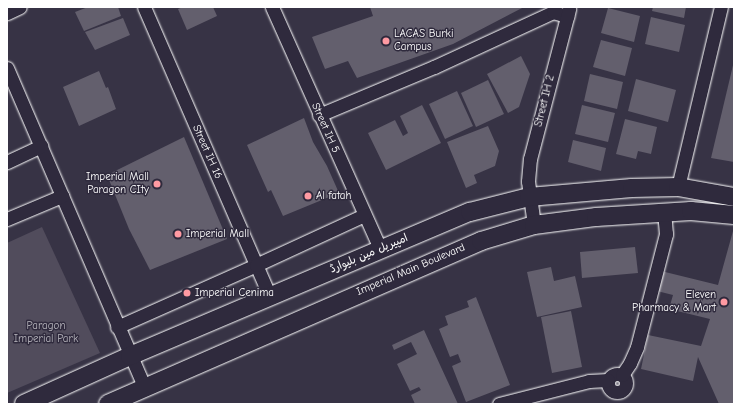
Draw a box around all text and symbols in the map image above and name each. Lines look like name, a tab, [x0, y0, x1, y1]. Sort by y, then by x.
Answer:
place label: LACAS Burki Campus	[394, 28, 453, 54]
marker: LACAS Burki Campus	[381, 36, 391, 46]
street label: Street IH 2	[532, 74, 558, 128]
street label: Street IH 5	[308, 101, 342, 155]
street label: Street IH 16	[189, 123, 225, 181]
place label: Imperial Mall Paragon CIty	[86, 171, 149, 197]
marker: Imperial Mall Paragon CIty	[152, 179, 162, 189]
place label: Al fatah	[316, 189, 351, 203]
marker: Al fatah	[303, 191, 313, 201]
place label: Imperial Mall	[186, 227, 249, 241]
marker: Imperial Mall	[173, 229, 183, 239]
street label: امپیریل مین بلیوارڈ	[328, 232, 410, 276]
street label: Imperial Main Boulevard	[355, 241, 467, 299]
place label: Imperial Cenima	[195, 286, 274, 300]
marker: Imperial Cenima	[182, 288, 192, 298]
place label: Eleven Pharmacy & Mart	[632, 289, 716, 315]
marker: Eleven Pharmacy & Mart	[719, 297, 729, 307]
park label: Paragon Imperial Park	[14, 320, 78, 346]

